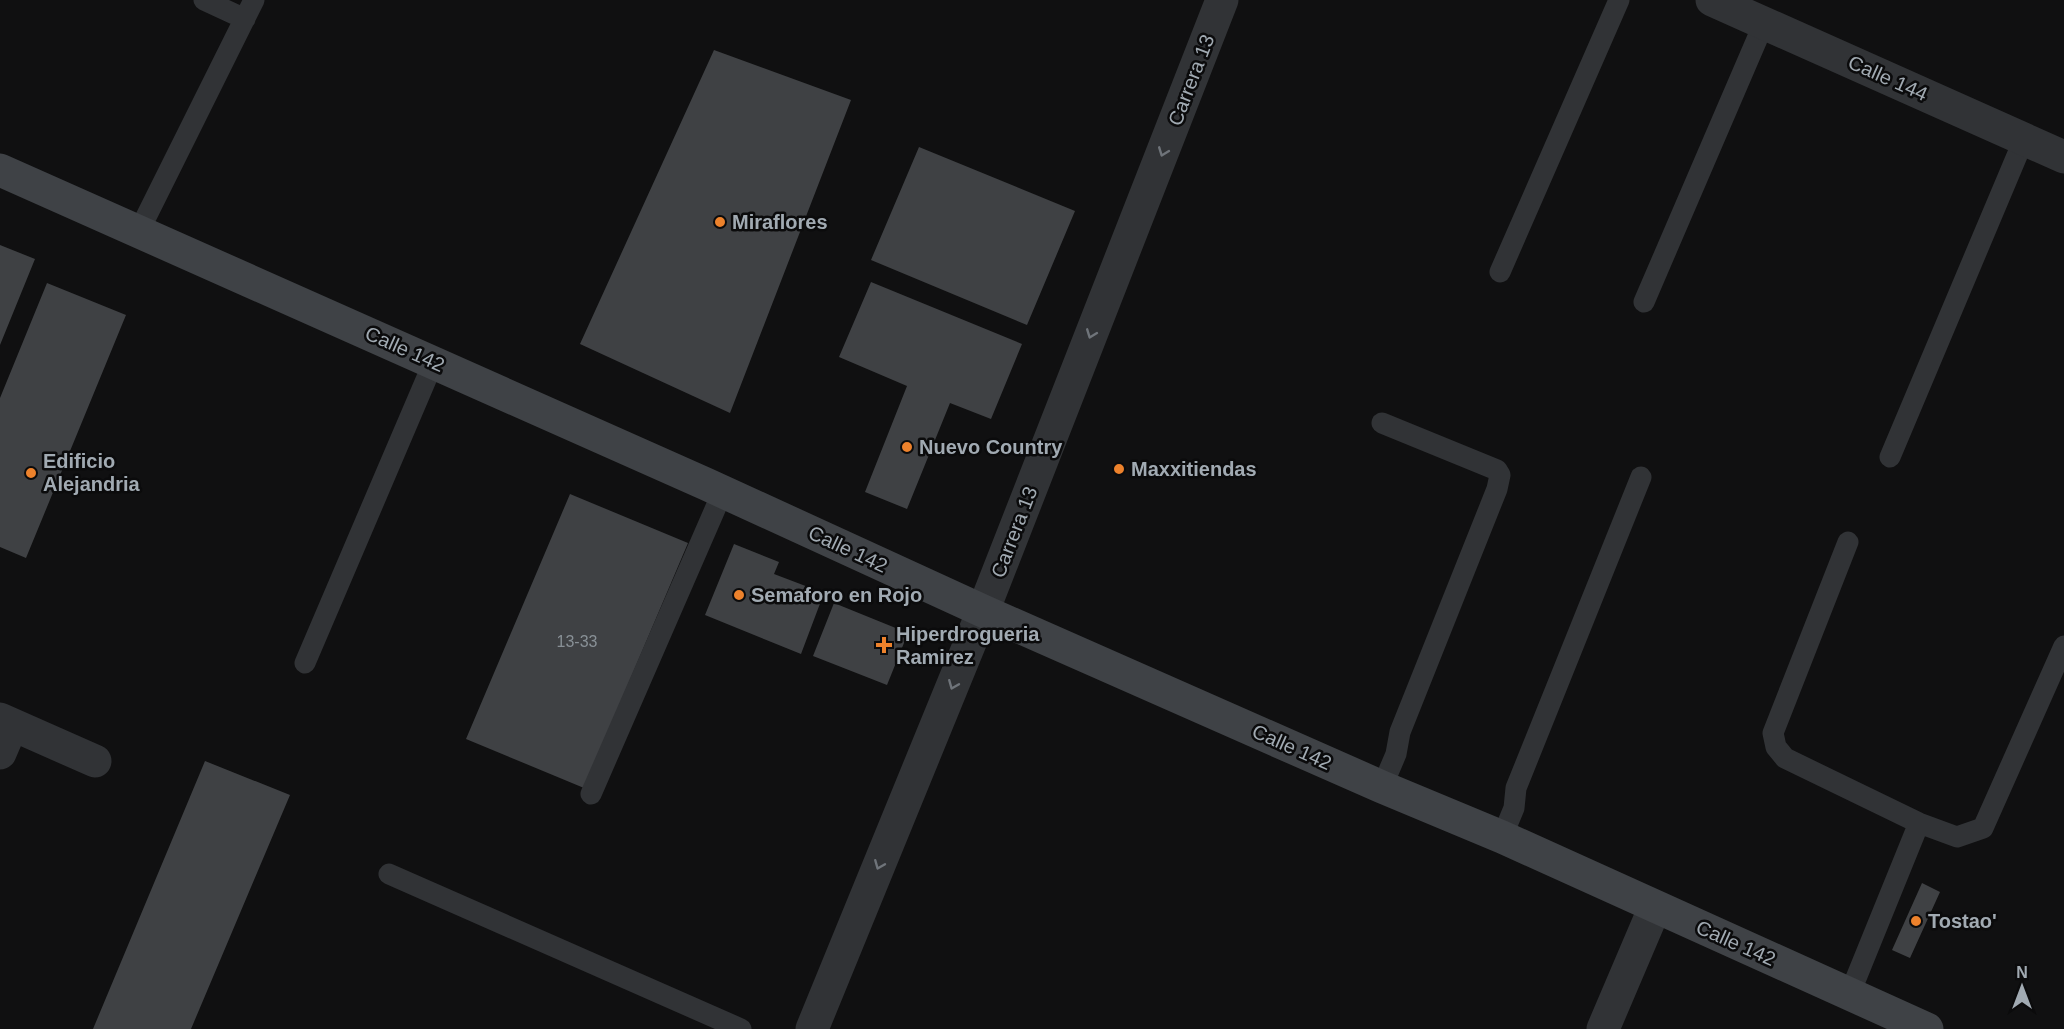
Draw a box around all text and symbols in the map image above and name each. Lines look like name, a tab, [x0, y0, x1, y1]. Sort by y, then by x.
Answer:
street label: Carrera 13	[1164, 31, 1218, 129]
street label: Calle 144	[1845, 51, 1931, 105]
one-way arrow	[1157, 146, 1170, 157]
place label: Miraflores	[732, 211, 828, 233]
marker: Miraflores	[713, 215, 727, 229]
street label: Calle 142	[362, 322, 448, 376]
one-way arrow	[1086, 328, 1099, 339]
place label: Nuevo Country	[919, 436, 1063, 458]
marker: Nuevo Country	[900, 440, 914, 454]
place label: Edificio Alejandria	[43, 450, 141, 495]
place label: Maxxitiendas	[1131, 458, 1257, 480]
marker: Maxxitiendas	[1112, 462, 1126, 476]
marker: Edificio Alejandria	[24, 466, 38, 480]
street label: Carrera 13	[987, 483, 1041, 581]
street label: Calle 142	[805, 521, 891, 577]
place label: Semaforo en Rojo	[751, 584, 922, 606]
marker: Semaforo en Rojo	[732, 588, 746, 602]
place label: Hiperdrogueria Ramirez	[896, 623, 1040, 668]
house number: 13-33	[557, 633, 598, 650]
marker: Hiperdrogueria Ramirez	[877, 638, 891, 652]
one-way arrow	[948, 679, 960, 690]
street label: Calle 142	[1249, 720, 1335, 774]
one-way arrow	[874, 859, 886, 870]
place label: Tostao'	[1928, 910, 1997, 932]
marker: Tostao'	[1909, 914, 1923, 928]
street label: Calle 142	[1693, 916, 1779, 970]
north arrow	[1992, 957, 2052, 1017]
text: N	[2016, 964, 2028, 981]

